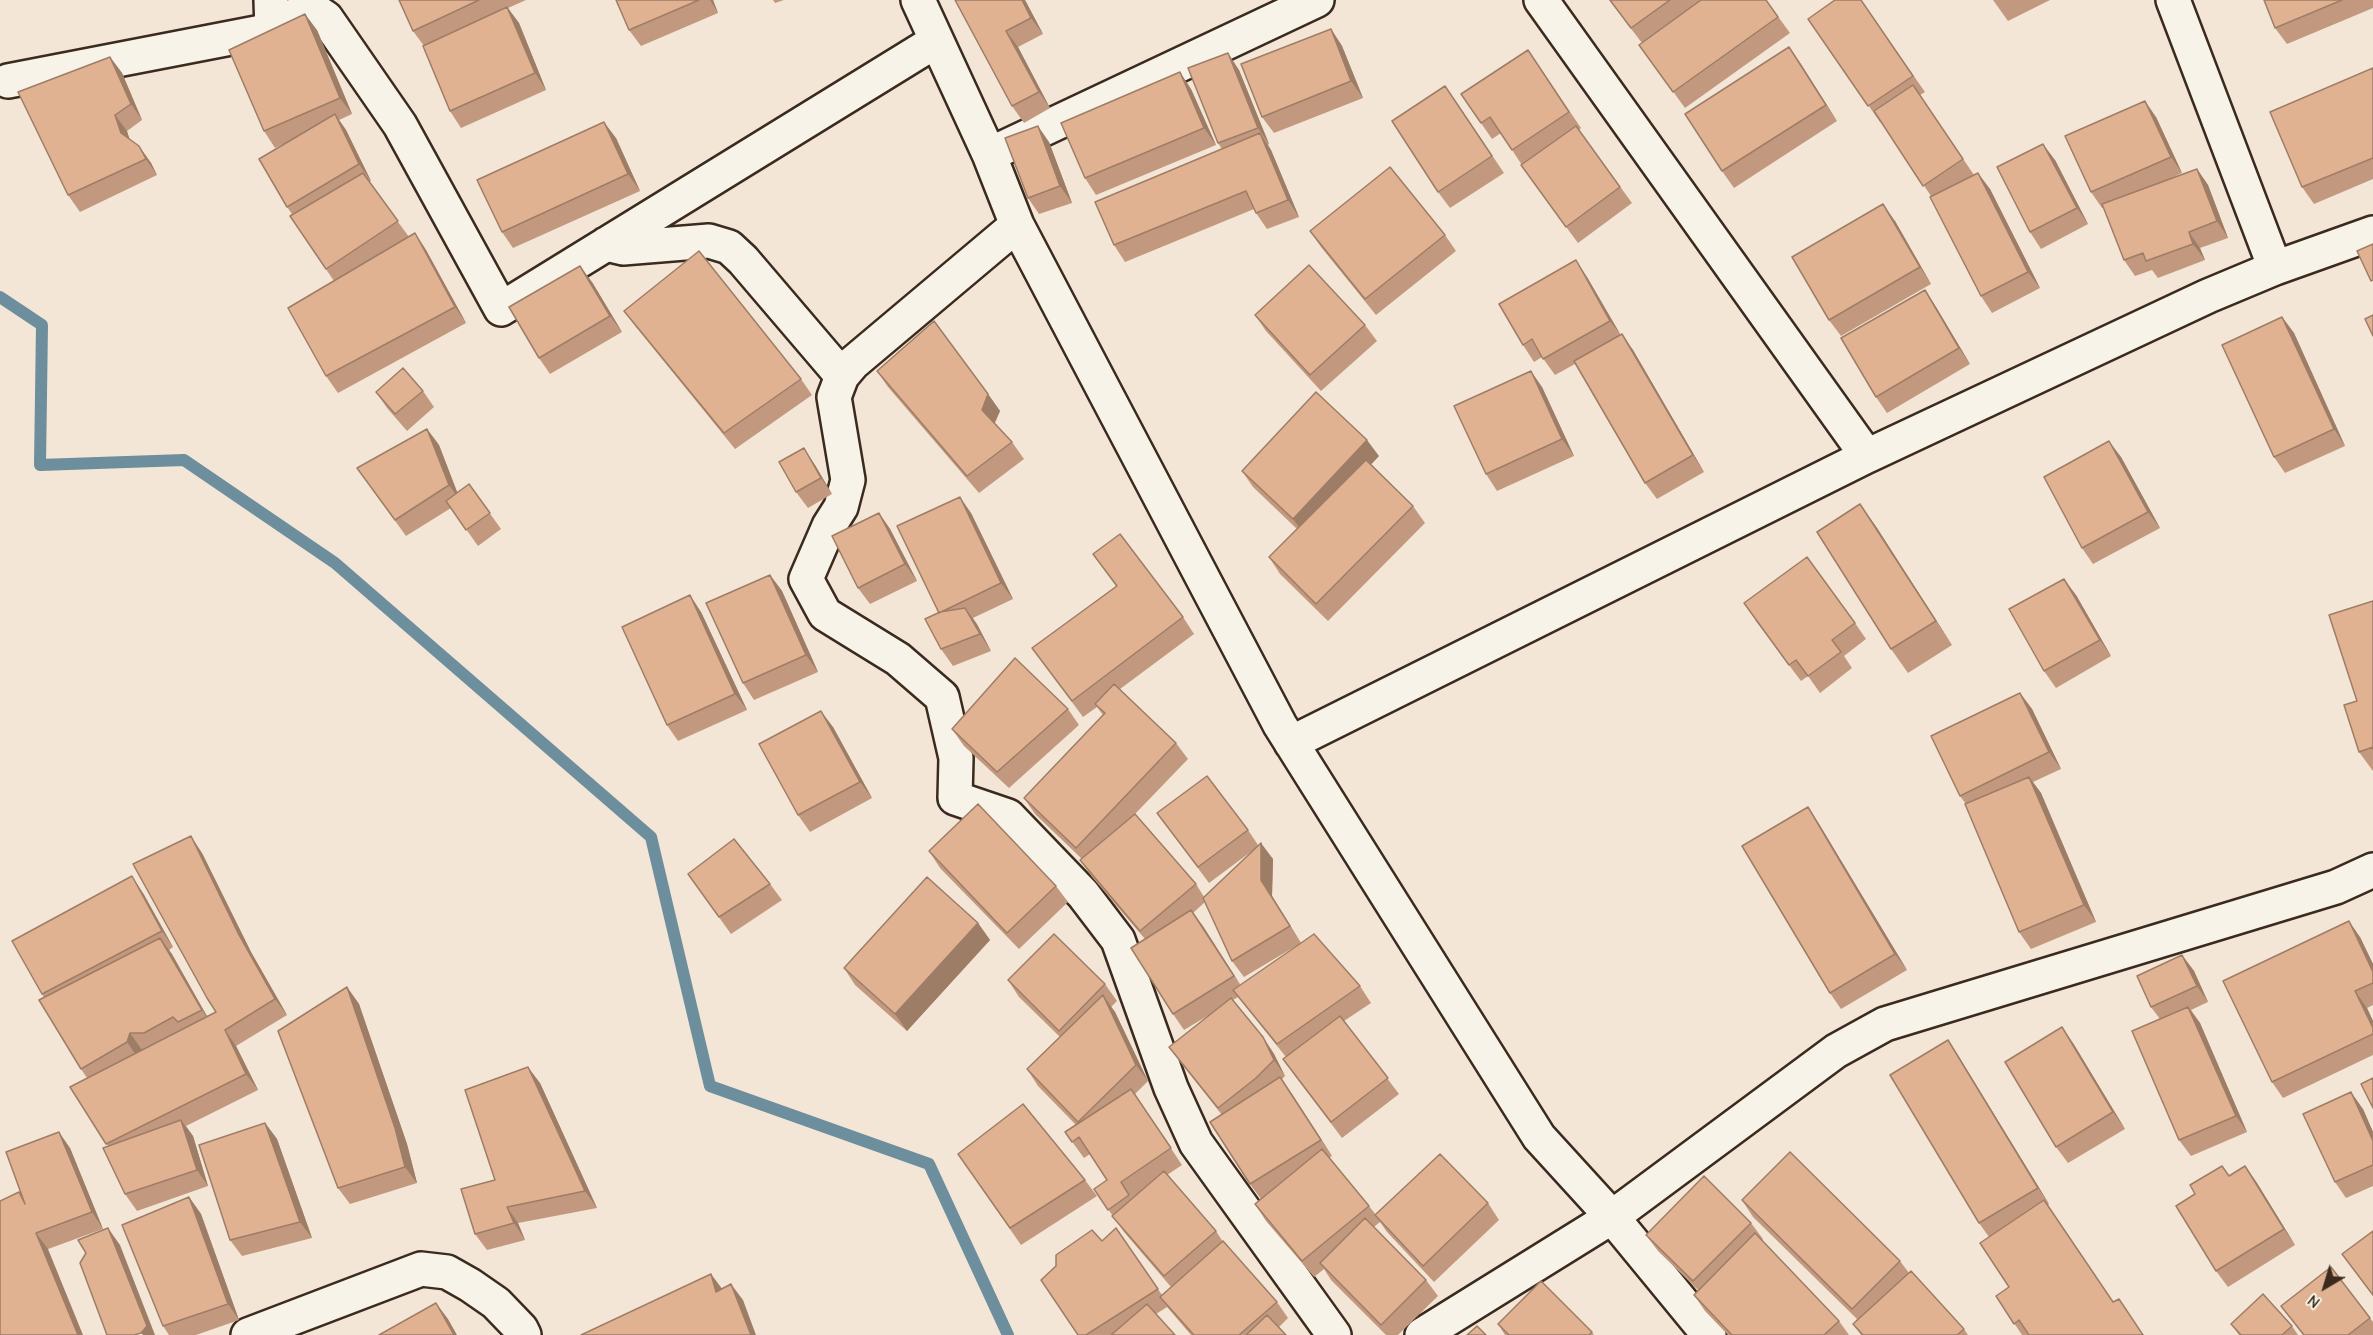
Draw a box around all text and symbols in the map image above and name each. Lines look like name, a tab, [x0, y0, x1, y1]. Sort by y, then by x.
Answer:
north arrow	[2295, 1257, 2355, 1317]
text: N	[2304, 1291, 2324, 1311]

